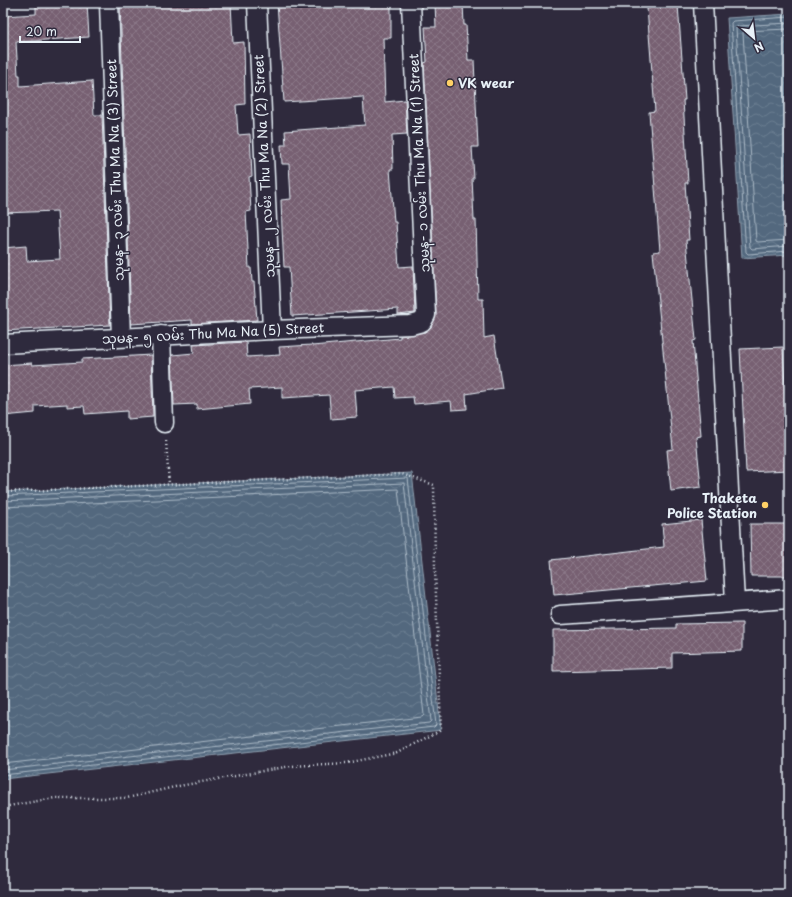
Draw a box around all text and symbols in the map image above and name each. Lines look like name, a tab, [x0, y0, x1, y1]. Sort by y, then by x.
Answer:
scale bar	[20, 18, 80, 44]
north arrow	[734, 18, 774, 58]
text: 20 m	[26, 22, 57, 40]
text: N	[751, 38, 767, 57]
street label: သုမန- ၁ လမ်း Thu Ma Na (1) Street	[403, 53, 436, 273]
street label: သုမန- ၂ လမ်း Thu Ma Na (2) Street	[248, 54, 281, 278]
street label: သုမန- ၃ လမ်း Thu Ma Na (3) Street	[101, 59, 130, 281]
place label: VK wear	[458, 73, 515, 92]
marker: VK wear	[445, 78, 455, 88]
street label: သုမန- ၅ လမ်း Thu Ma Na (5) Street	[101, 317, 325, 350]
place label: Thaketa Police Station	[667, 488, 757, 522]
marker: Thaketa Police Station	[760, 500, 770, 510]

